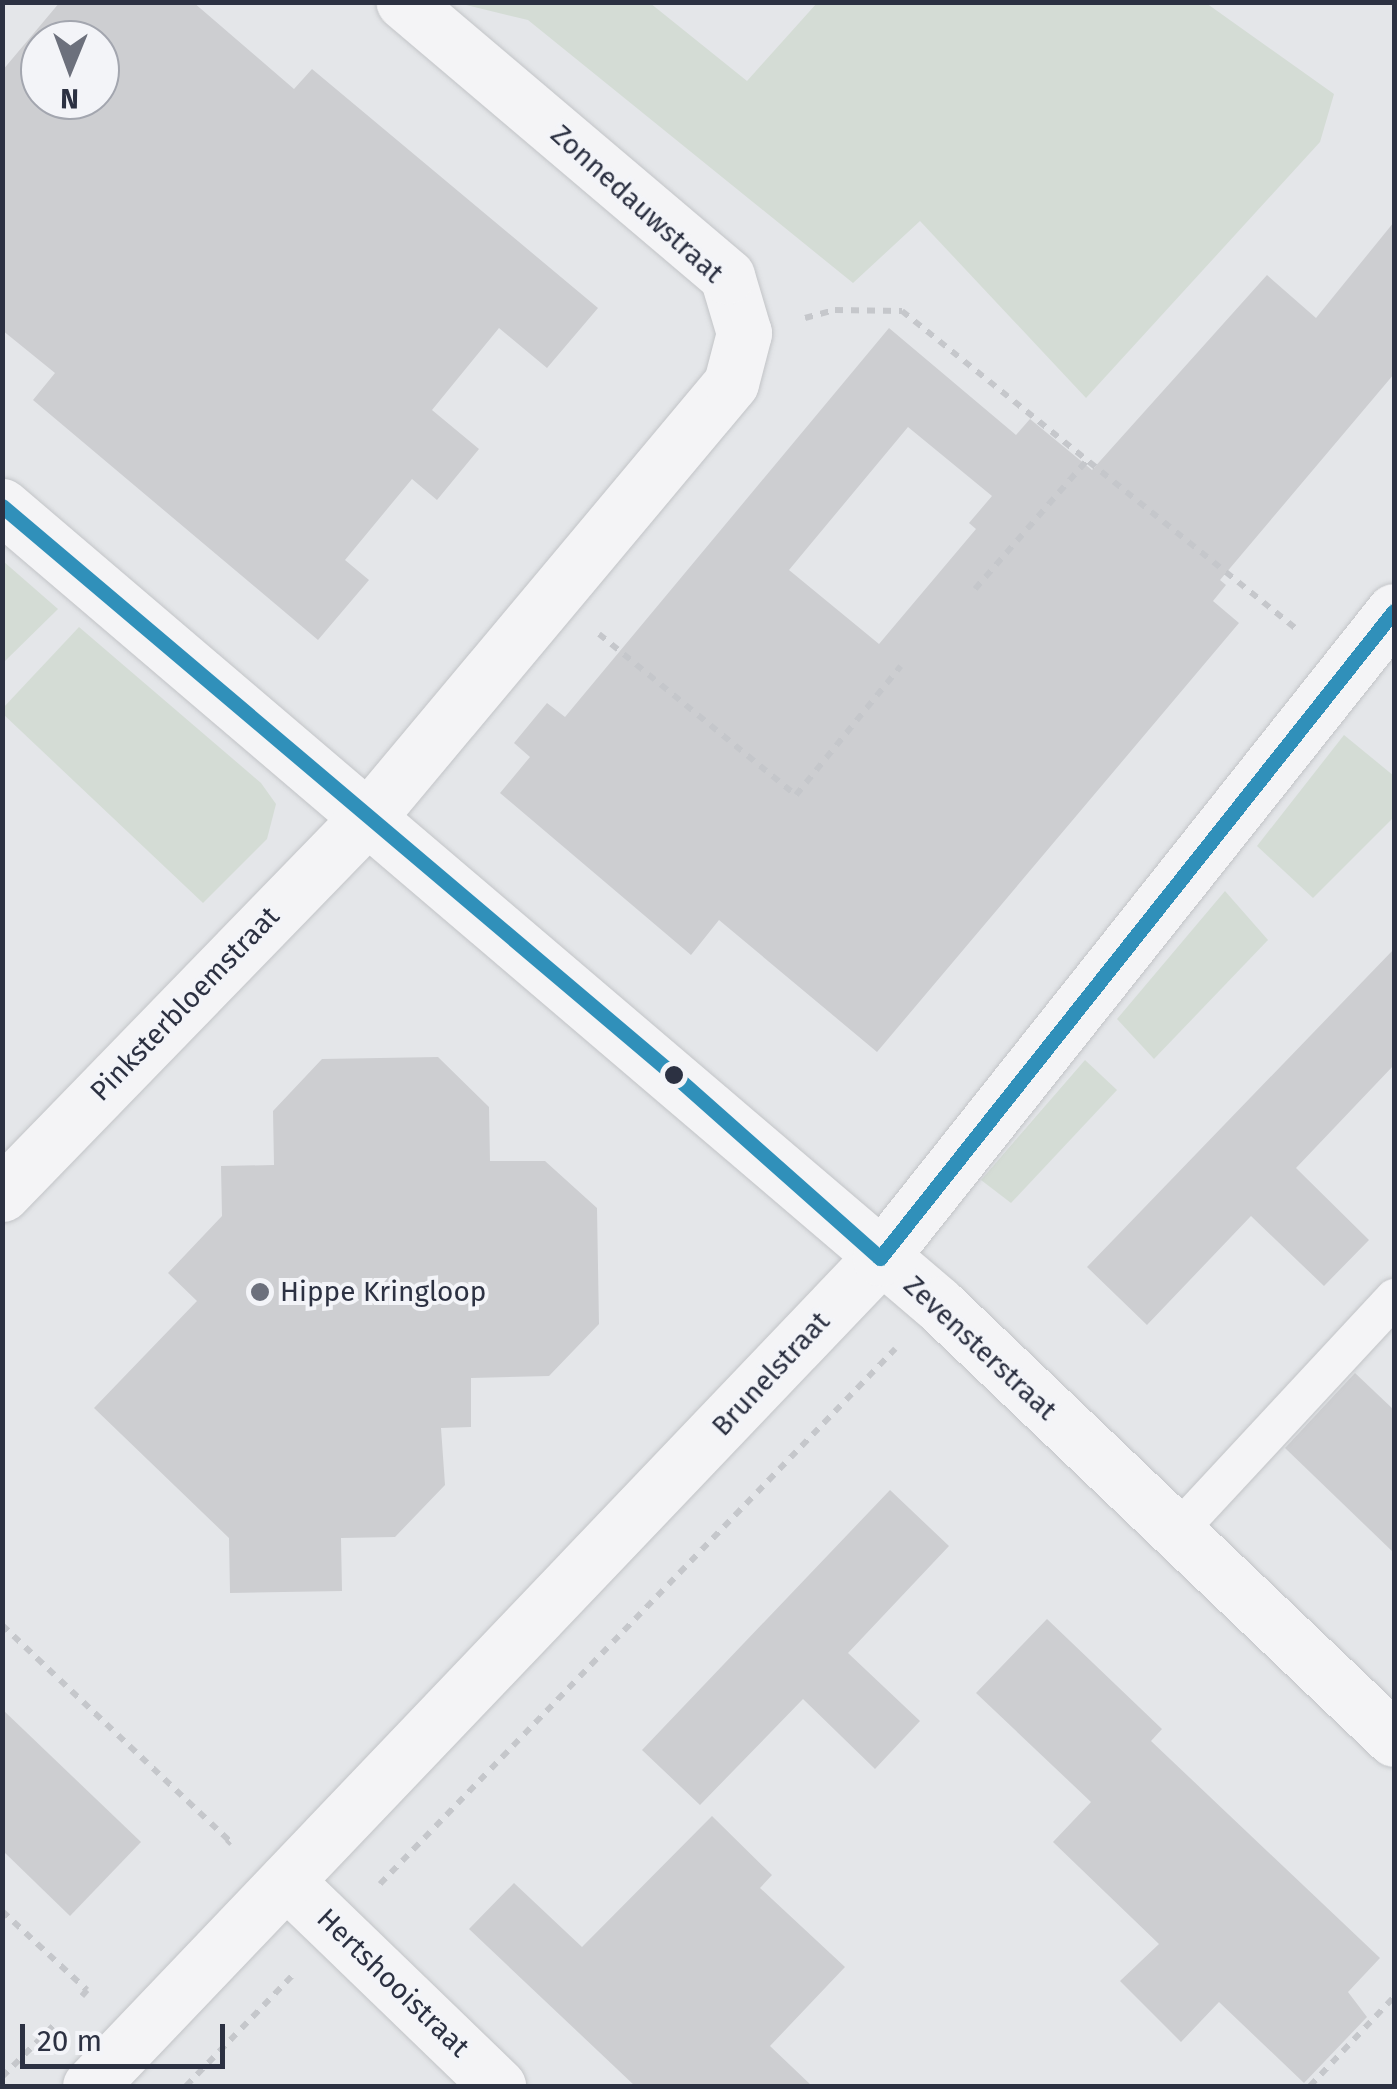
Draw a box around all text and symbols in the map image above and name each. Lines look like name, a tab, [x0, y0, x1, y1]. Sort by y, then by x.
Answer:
north arrow	[20, 20, 120, 120]
text: N	[60, 82, 79, 115]
street label: Zonnedauwstraat	[544, 118, 730, 290]
street label: Pinksterbloemstraat	[84, 900, 286, 1108]
unlabelled marker	[664, 1065, 684, 1085]
street label: Zevensterstraat	[897, 1269, 1063, 1427]
place label: Hippe Kringloop	[280, 1275, 486, 1309]
marker: Hippe Kringloop	[249, 1281, 271, 1303]
street label: Brunelstraat	[705, 1305, 837, 1443]
street label: Hertshooistraat	[310, 1902, 476, 2064]
scale bar	[25, 2004, 230, 2066]
text: 20 m	[37, 2023, 102, 2059]

